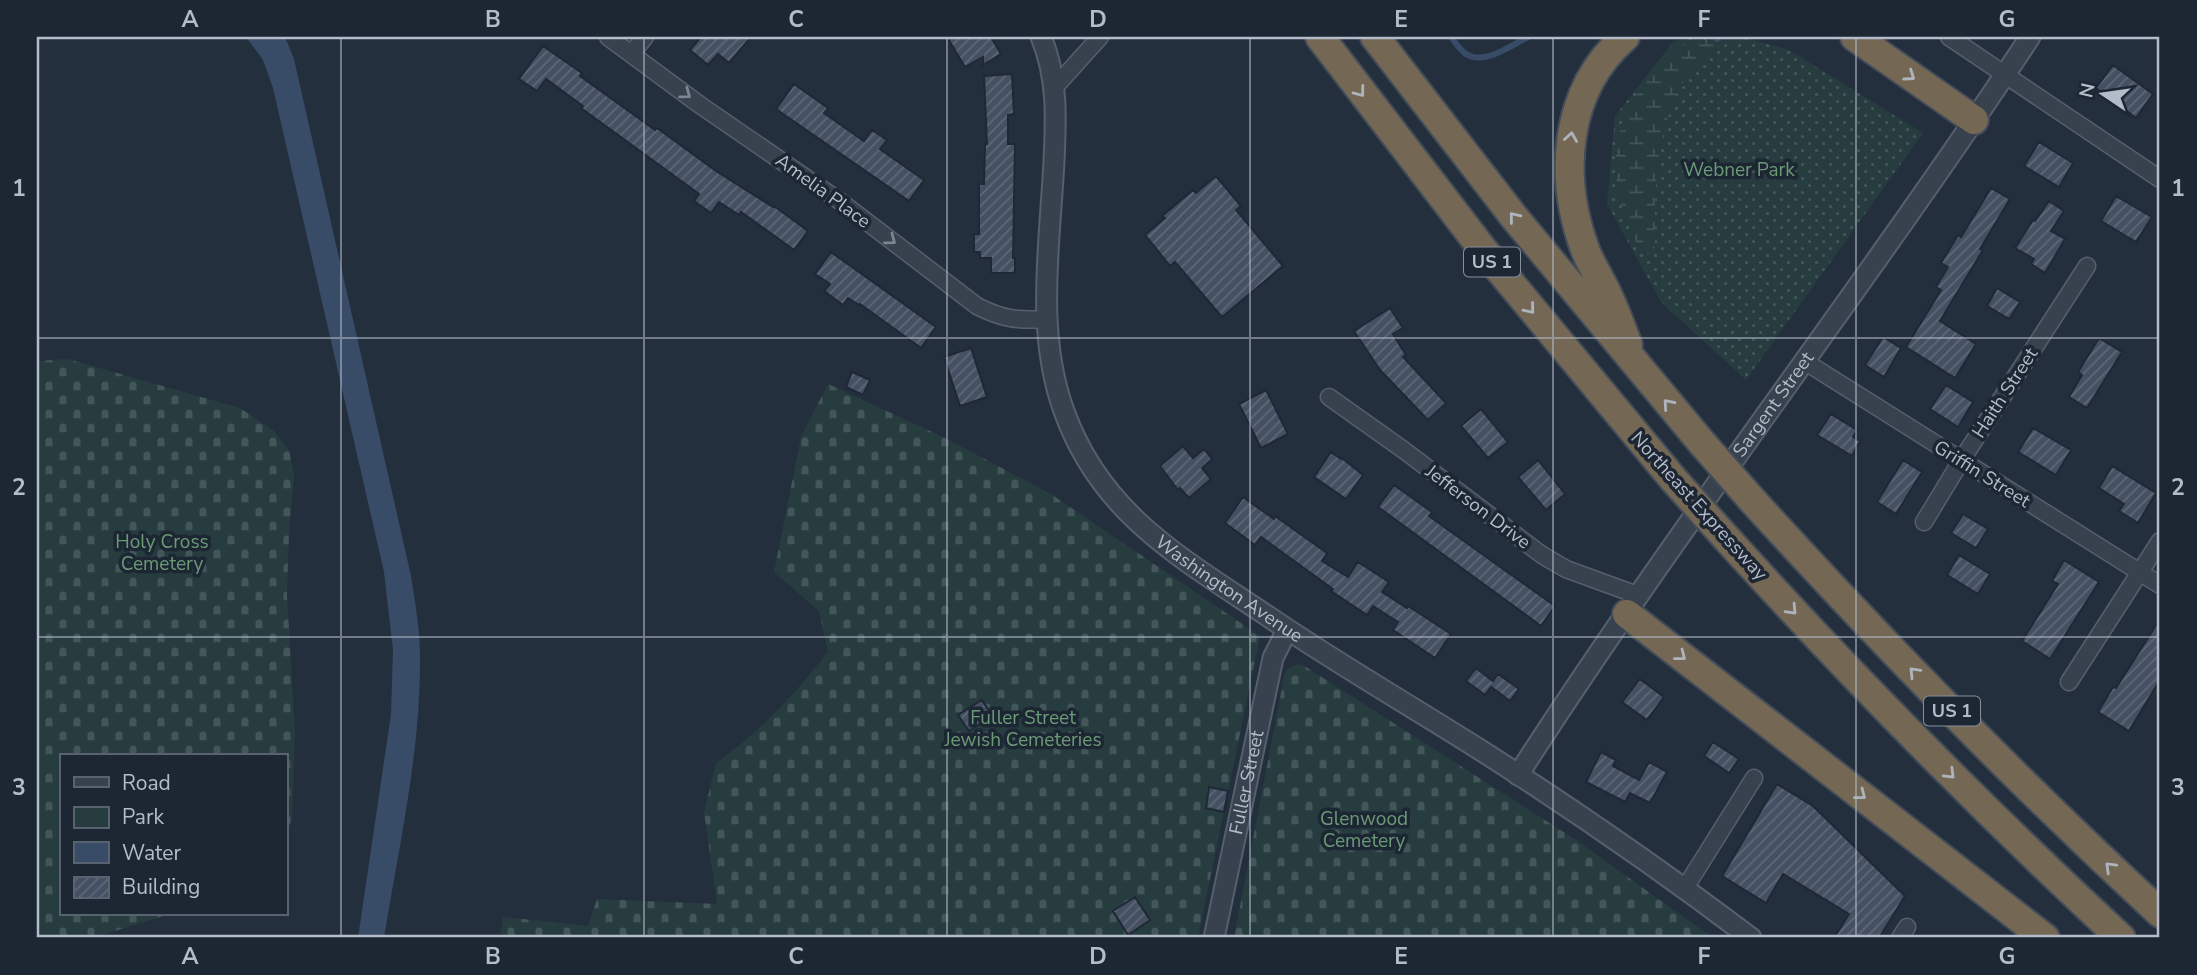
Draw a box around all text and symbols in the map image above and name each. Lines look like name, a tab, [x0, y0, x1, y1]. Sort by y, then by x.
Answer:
text: A	[181, 4, 199, 35]
text: B	[485, 4, 501, 35]
text: C	[788, 4, 804, 35]
text: D	[1089, 4, 1107, 35]
text: E	[1394, 4, 1408, 35]
text: F	[1698, 4, 1711, 35]
text: G	[1999, 4, 2015, 35]
north arrow	[2068, 60, 2138, 130]
one-way arrow	[1903, 68, 1916, 81]
text: N	[2073, 81, 2102, 100]
one-way arrow	[1352, 84, 1365, 96]
one-way arrow	[678, 86, 691, 98]
one-way arrow	[1563, 131, 1578, 143]
street label: Amelia Place	[770, 148, 876, 234]
park label: Webner Park	[1683, 157, 1795, 183]
text: 1	[12, 173, 26, 204]
text: 1	[2171, 173, 2185, 204]
one-way arrow	[1509, 213, 1522, 225]
one-way arrow	[883, 232, 896, 245]
road number: US 1	[1464, 248, 1520, 276]
one-way arrow	[1522, 302, 1535, 314]
street label: Haith Street	[1966, 342, 2044, 443]
street label: Sargent Street	[1727, 346, 1820, 463]
one-way arrow	[1664, 399, 1676, 412]
street label: Northeast Expressway	[1625, 426, 1773, 586]
street label: Griffin Street	[1929, 434, 2035, 514]
street label: Jefferson Drive	[1419, 458, 1536, 555]
text: 2	[12, 472, 26, 503]
text: 2	[2171, 472, 2185, 503]
park label: Holy Cross Cemetery	[115, 529, 209, 577]
street label: Washington Avenue	[1150, 529, 1308, 649]
one-way arrow	[1784, 602, 1797, 615]
one-way arrow	[1673, 648, 1685, 661]
one-way arrow	[1909, 667, 1922, 680]
road number: US 1	[1924, 696, 1980, 726]
park label: Fuller Street Jewish Cemeteries	[943, 705, 1102, 753]
street label: Fuller Street	[1223, 728, 1270, 837]
legend	[60, 754, 287, 916]
one-way arrow	[1942, 765, 1955, 778]
text: Road	[122, 769, 171, 797]
text: 3	[12, 772, 26, 803]
text: 3	[2171, 772, 2185, 803]
one-way arrow	[1853, 787, 1865, 800]
text: Park	[122, 803, 164, 831]
park label: Glenwood Cemetery	[1320, 806, 1408, 854]
text: Water	[122, 839, 181, 867]
one-way arrow	[2105, 862, 2118, 875]
text: Building	[122, 873, 200, 901]
text: A	[181, 941, 199, 972]
text: B	[485, 941, 501, 972]
text: C	[788, 941, 804, 972]
text: D	[1089, 941, 1107, 972]
text: E	[1394, 941, 1408, 972]
text: F	[1698, 941, 1711, 972]
text: G	[1999, 941, 2015, 972]

